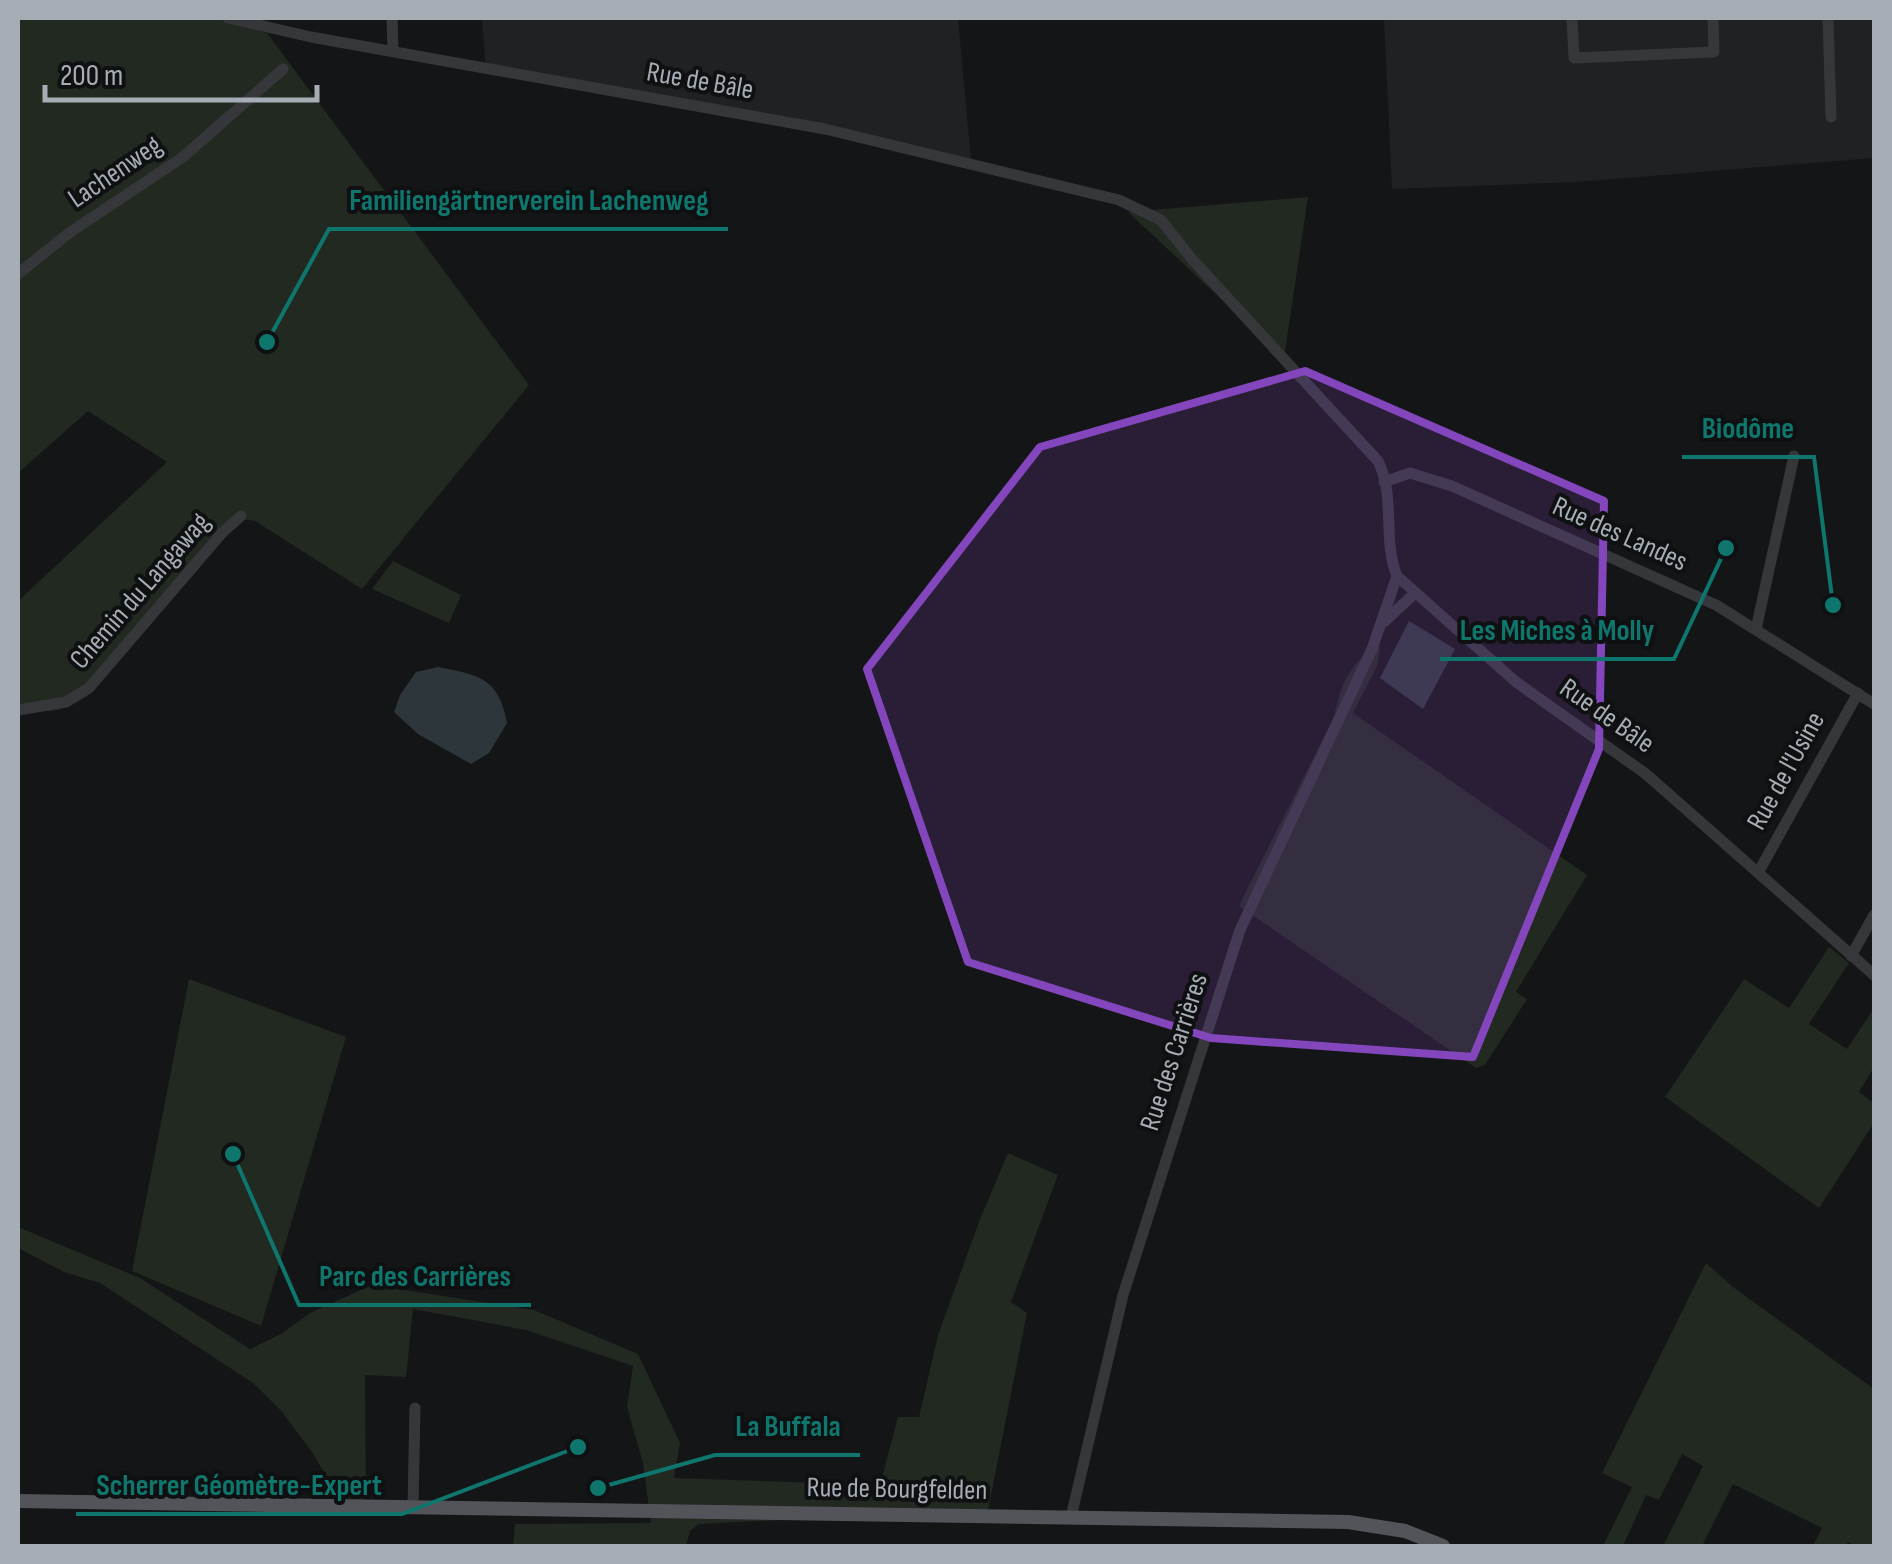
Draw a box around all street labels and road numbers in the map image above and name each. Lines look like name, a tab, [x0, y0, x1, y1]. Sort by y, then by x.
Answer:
street label: Rue de Bâle	[644, 55, 756, 107]
street label: Lachenweg	[62, 129, 168, 215]
street label: Rue des Landes	[1548, 490, 1692, 578]
street label: Chemin du Langawag	[63, 506, 217, 676]
street label: Rue de Bâle	[1553, 672, 1661, 760]
street label: Rue de l'Usine	[1740, 706, 1832, 836]
street label: Rue des Carrières	[1133, 969, 1215, 1135]
street label: Rue de Bourgfelden	[806, 1471, 988, 1507]

